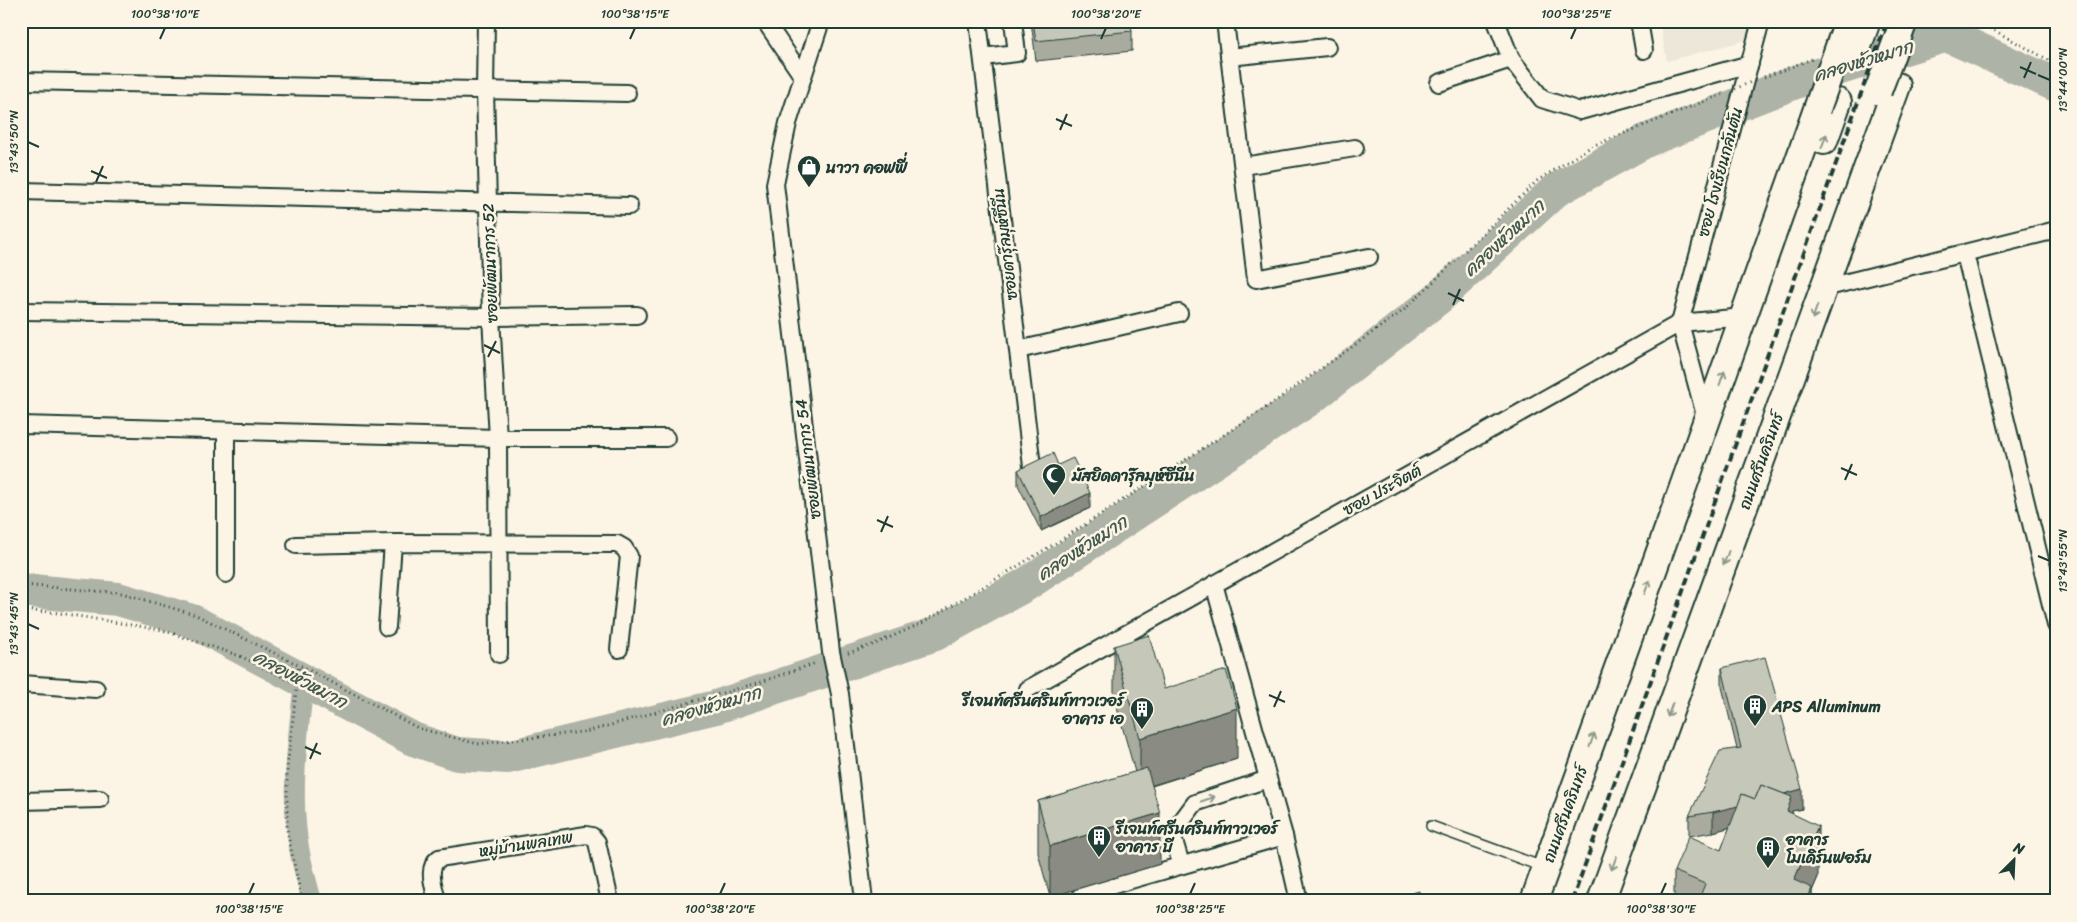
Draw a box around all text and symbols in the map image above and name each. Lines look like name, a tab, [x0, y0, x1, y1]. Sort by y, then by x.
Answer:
text: 100°38'10"E	[131, 3, 200, 25]
text: 100°38'15"E	[601, 3, 670, 25]
text: 100°38'20"E	[1071, 3, 1142, 25]
text: 100°38'25"E	[1541, 3, 1612, 25]
water label: คลองหัวหมาก	[1809, 30, 1918, 91]
text: 13°44'00"N	[2052, 47, 2074, 112]
street label: ซอย โรงเรียนกลันตัน	[1689, 104, 1751, 240]
text: 13°43'50"N	[3, 109, 25, 174]
one-way arrow	[1820, 133, 1829, 149]
place label: นาวา คอฟฟี่	[825, 151, 908, 182]
shop icon: นาวา คอฟฟี่	[796, 154, 822, 188]
street label: ซอยดารุ๊ลมุห์ซีนีน	[984, 186, 1026, 302]
water label: คลองหัวหมาก	[1456, 190, 1553, 285]
street label: ซอยพัฒนาการ 52	[473, 203, 507, 323]
one-way arrow	[1810, 304, 1819, 320]
one-way arrow	[1718, 371, 1727, 386]
street label: ซอยพัฒนาการ 54	[786, 397, 830, 521]
street label: ถนนศรีนครินทร์	[1730, 405, 1793, 514]
street label: ซอย ประจิตต์	[1337, 455, 1429, 524]
place label: มัสยิดดารุ๊ลมุห์ซีนีน	[1071, 461, 1195, 490]
mosque icon: มัสยิดดารุ๊ลมุห์ซีนีน	[1041, 462, 1067, 496]
water label: คลองหัวหมาก	[1030, 506, 1135, 589]
text: 13°43'55"N	[2052, 529, 2074, 593]
one-way arrow	[1721, 550, 1730, 565]
one-way arrow	[1643, 580, 1652, 595]
text: 13°43'45"N	[3, 592, 25, 656]
water label: คลองหัวหมาก	[247, 641, 354, 718]
water label: คลองหัวหมาก	[657, 676, 766, 736]
place label: รีเจนท์ศรีนศรินท์ทาวเวอร์ อาคาร เอ	[961, 686, 1127, 733]
place label: APS Alluminum	[1771, 692, 1881, 721]
building icon: APS Alluminum	[1742, 693, 1768, 727]
building icon: รีเจนท์ศรีนศรินท์ทาวเวอร์ อาคาร เอ	[1129, 696, 1155, 730]
one-way arrow	[1665, 702, 1674, 718]
one-way arrow	[1588, 732, 1597, 748]
street label: ถนนศรีนครินทร์	[1534, 758, 1597, 867]
one-way arrow	[1200, 793, 1216, 803]
place label: รีเจนท์ศรีนศรินท์ทาวเวอร์ อาคาร บี	[1115, 814, 1281, 861]
street label: หมู่บ้านพลเทพ	[477, 822, 575, 866]
building icon: รีเจนท์ศรีนศรินท์ทาวเวอร์ อาคาร บี	[1086, 824, 1112, 858]
place label: อาคาร โมเดิร์นฟอร์ม	[1785, 825, 1873, 872]
north arrow	[1990, 834, 2040, 884]
building icon: อาคาร โมเดิร์นฟอร์ม	[1755, 835, 1781, 869]
text: N	[2009, 835, 2029, 862]
one-way arrow	[1609, 855, 1618, 870]
text: 100°38'15"E	[215, 898, 284, 920]
text: 100°38'20"E	[685, 898, 756, 920]
text: 100°38'25"E	[1155, 898, 1226, 920]
text: 100°38'30"E	[1626, 898, 1697, 920]

